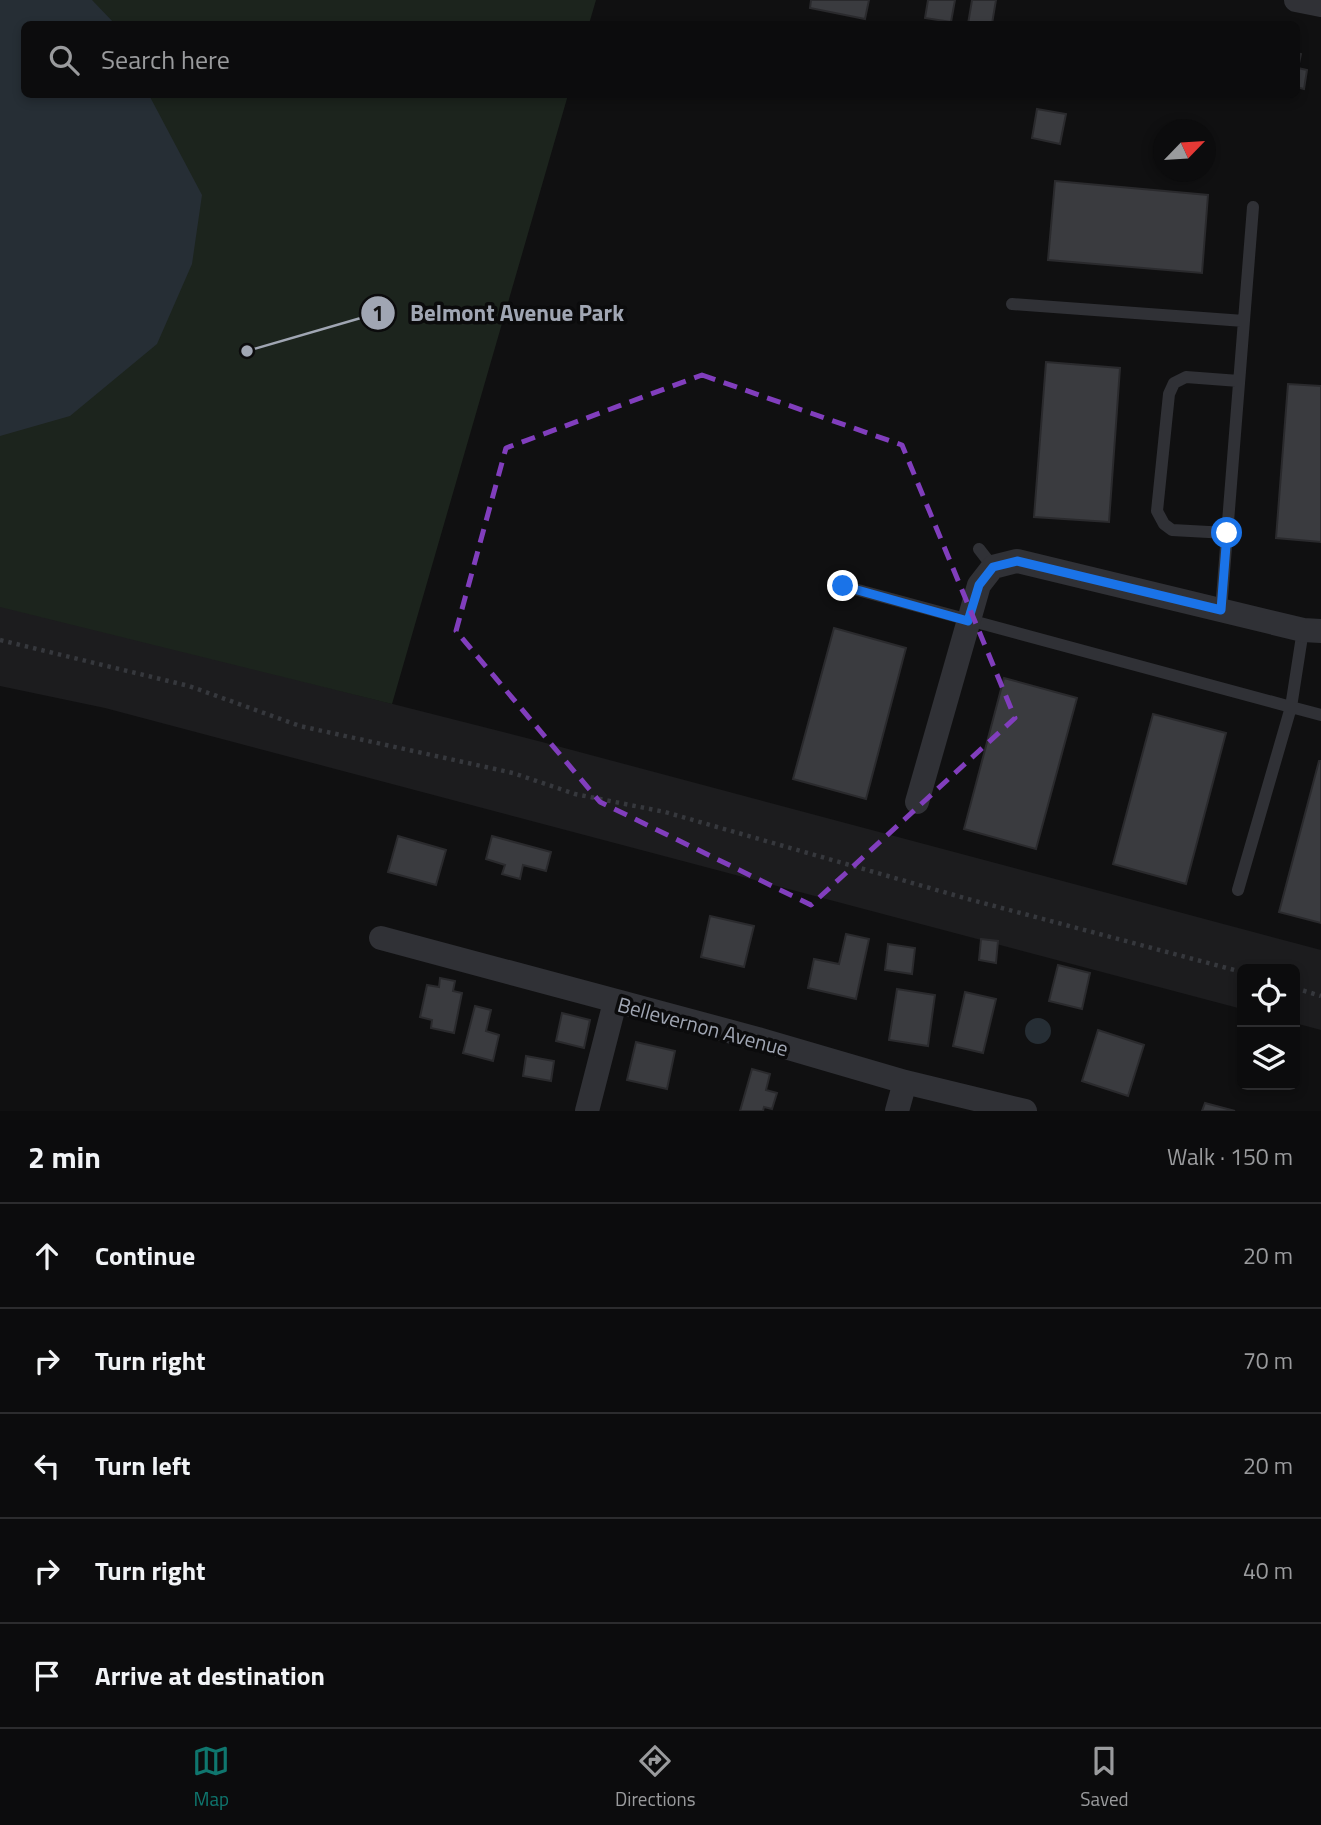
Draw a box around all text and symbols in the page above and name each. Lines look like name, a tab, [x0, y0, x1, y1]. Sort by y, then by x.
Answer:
search box	[21, 21, 1300, 98]
text: Search here	[101, 40, 230, 79]
icon: search	[45, 41, 83, 79]
north arrow	[1153, 119, 1216, 182]
callout: Belmont Avenue Park	[361, 291, 638, 335]
text: Belmont Avenue Park	[410, 295, 624, 330]
text: 1	[372, 297, 384, 329]
route start	[1211, 517, 1242, 548]
route end	[827, 570, 858, 601]
map controls	[1237, 964, 1300, 1090]
button: locate	[1237, 964, 1300, 1027]
street label: Bellevernon Avenue	[614, 988, 792, 1064]
button: layers	[1237, 1027, 1300, 1090]
text: 2 min	[28, 1134, 101, 1180]
text: Walk · 150 m	[1167, 1139, 1293, 1174]
text: Continue	[95, 1236, 195, 1275]
icon: ahead	[28, 1237, 66, 1275]
text: 20 m	[1243, 1238, 1293, 1273]
text: Turn right	[95, 1341, 206, 1380]
icon: right	[28, 1342, 66, 1380]
text: 70 m	[1243, 1343, 1293, 1378]
text: Turn left	[95, 1446, 190, 1485]
icon: left	[28, 1447, 66, 1485]
text: 20 m	[1243, 1448, 1293, 1483]
text: Turn right	[95, 1551, 206, 1590]
icon: right	[28, 1552, 66, 1590]
text: 40 m	[1243, 1553, 1293, 1588]
text: Arrive at destination	[95, 1656, 325, 1695]
icon: arrive	[28, 1657, 66, 1695]
tab: Map	[192, 1742, 230, 1813]
tab: Directions	[615, 1742, 696, 1813]
tab: Saved	[1080, 1742, 1129, 1813]

